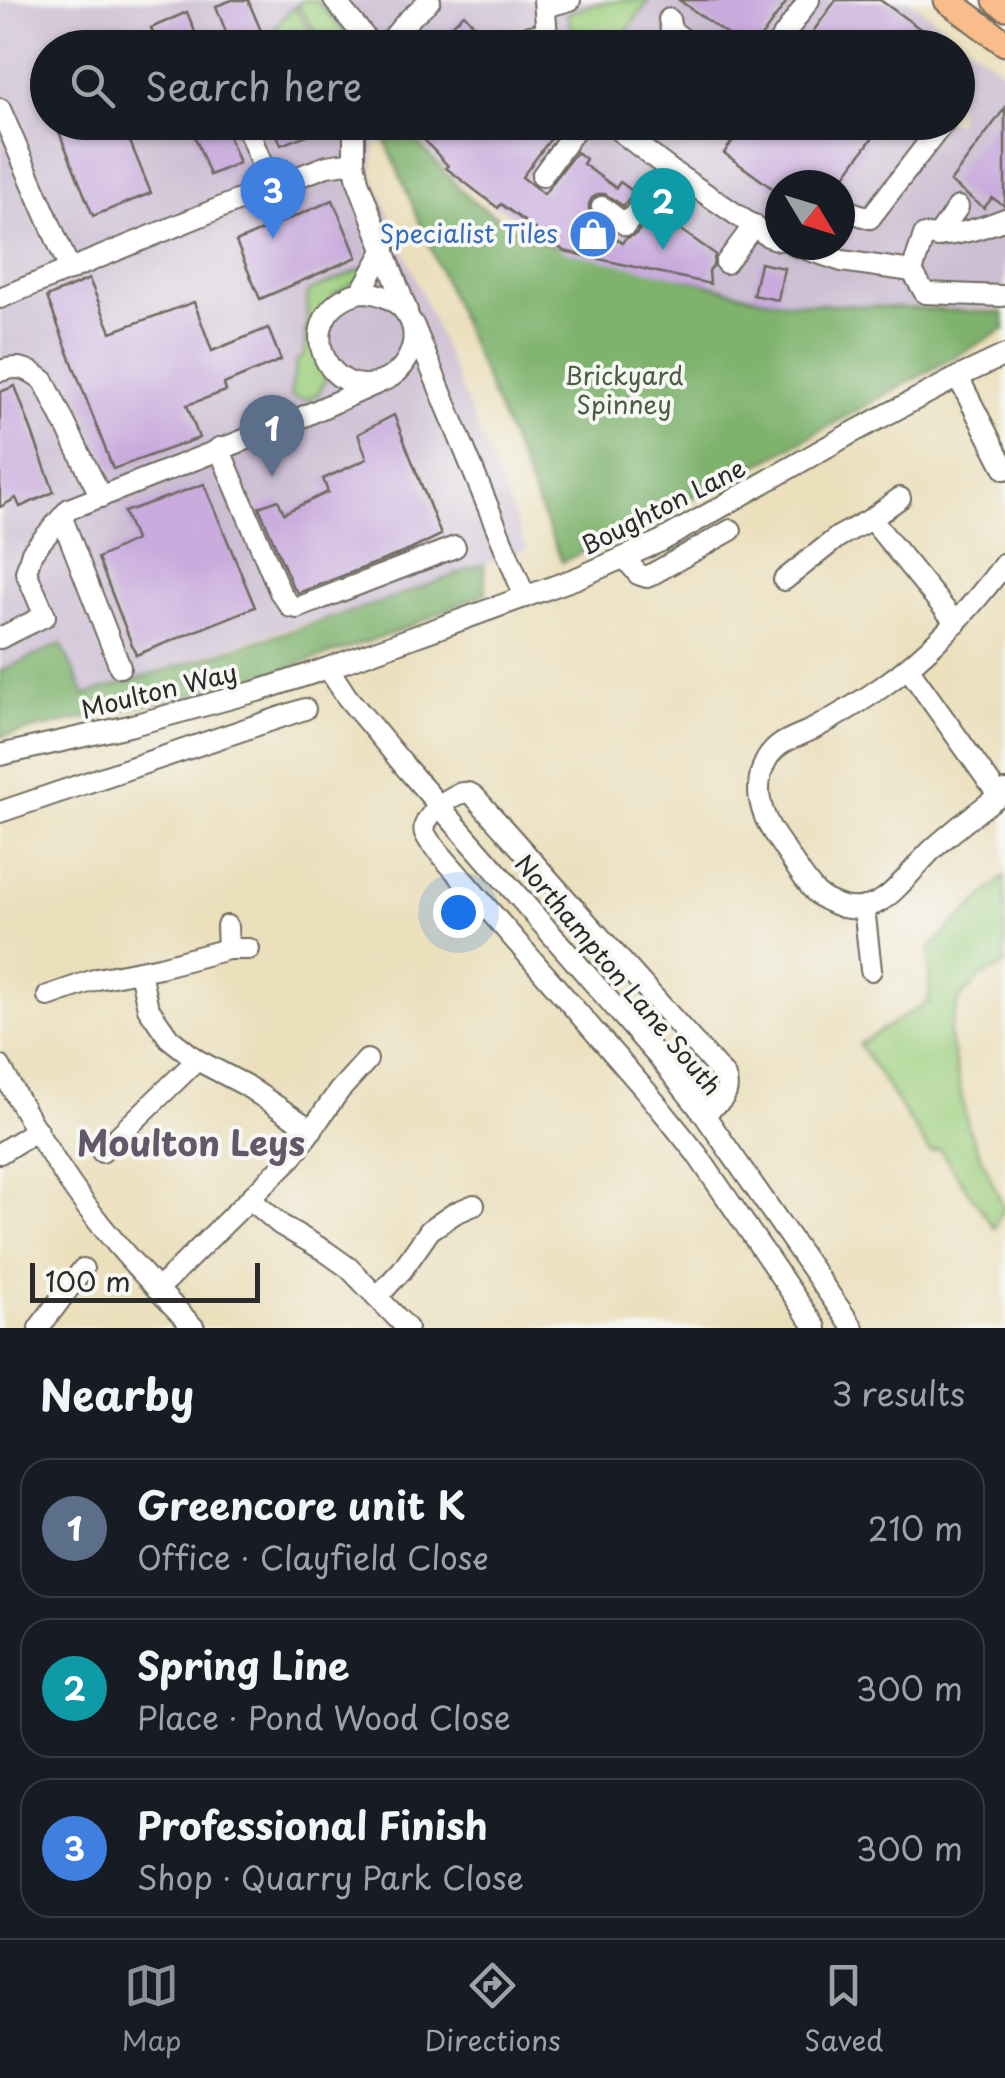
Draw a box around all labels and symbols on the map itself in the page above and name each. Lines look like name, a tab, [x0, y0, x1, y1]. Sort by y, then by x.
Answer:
pin: 3	[240, 156, 306, 239]
pin: 2	[630, 168, 696, 250]
north arrow	[765, 170, 855, 260]
shop icon: Specialist Tiles	[567, 208, 619, 260]
place label: Specialist Tiles	[380, 214, 558, 252]
park label: Brickyard Spinney	[564, 356, 684, 423]
pin: 1	[240, 394, 304, 477]
street label: Boughton Lane	[573, 448, 752, 564]
street label: Moulton Way	[77, 652, 241, 728]
street label: Northampton Lane South	[506, 846, 731, 1103]
your location	[433, 887, 484, 938]
district label: Moulton Leys	[77, 1115, 305, 1168]
scale bar	[30, 1258, 260, 1302]

